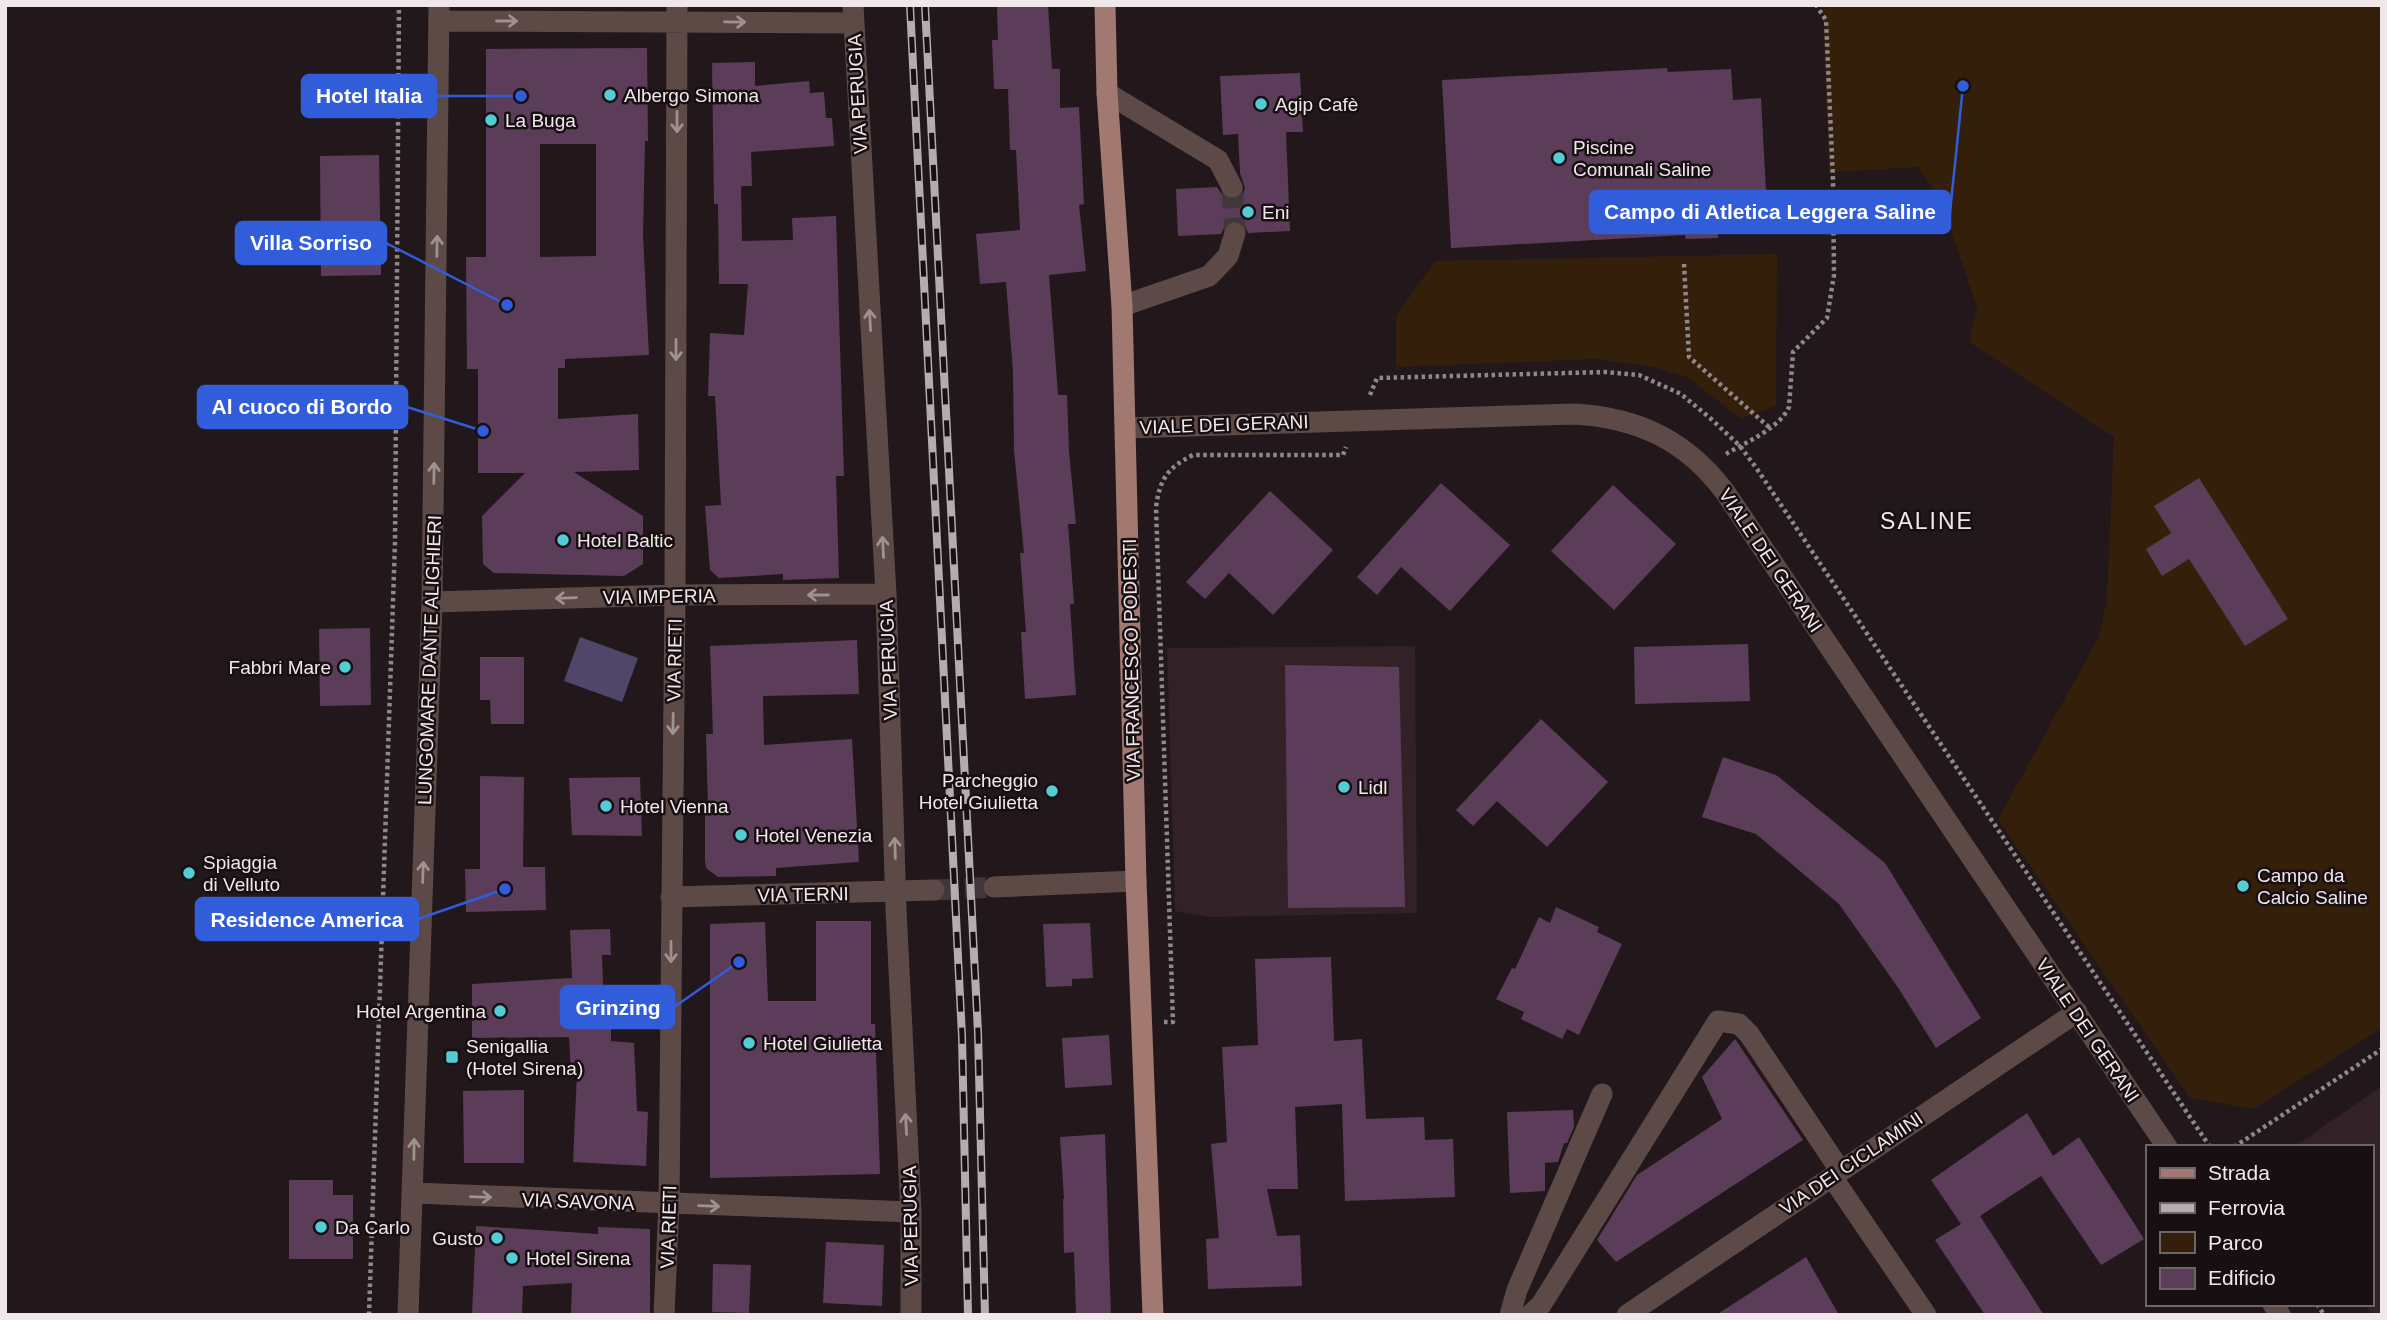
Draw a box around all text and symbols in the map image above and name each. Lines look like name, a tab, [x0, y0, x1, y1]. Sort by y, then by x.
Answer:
one-way arrow	[495, 14, 518, 28]
one-way arrow	[723, 15, 746, 29]
street label: VIA PERUGIA	[844, 33, 871, 155]
callout: Hotel Italia	[302, 75, 436, 117]
text: Hotel Italia	[316, 84, 422, 107]
place label: Albergo Simona	[624, 85, 760, 106]
marker: Albergo Simona	[602, 87, 618, 103]
place label: Agip Cafè	[1275, 94, 1358, 115]
marker: Agip Cafè	[1253, 96, 1269, 112]
place label: La Buga	[505, 110, 576, 131]
one-way arrow	[670, 111, 684, 134]
marker: La Buga	[483, 112, 499, 128]
place label: Piscine Comunali Saline	[1573, 137, 1711, 180]
marker: Piscine Comunali Saline	[1551, 150, 1567, 166]
callout: Campo di Atletica Leggera Saline	[1590, 191, 1950, 233]
text: Campo di Atletica Leggera Saline	[1604, 200, 1936, 223]
place label: Eni	[1262, 202, 1289, 223]
marker: Eni	[1240, 204, 1256, 220]
callout: Villa Sorriso	[236, 222, 386, 264]
text: Villa Sorriso	[250, 231, 372, 254]
one-way arrow	[431, 235, 444, 258]
one-way arrow	[864, 309, 877, 332]
one-way arrow	[669, 338, 683, 361]
callout: Al cuoco di Bordo	[198, 386, 407, 428]
text: Al cuoco di Bordo	[212, 395, 392, 418]
street label: VIALE DEI GERANI	[1139, 411, 1309, 438]
one-way arrow	[427, 462, 441, 485]
street label: VIALE DEI GERANI	[1715, 484, 1827, 636]
district label: SALINE	[1880, 508, 1974, 534]
street label: LUNGOMARE DANTE ALIGHIERI	[414, 515, 445, 805]
place label: Hotel Baltic	[577, 530, 673, 551]
marker: Hotel Baltic	[555, 532, 571, 548]
one-way arrow	[876, 536, 889, 559]
street label: VIA FRANCESCO PODESTI	[1119, 538, 1144, 782]
street label: VIA IMPERIA	[602, 585, 716, 608]
one-way arrow	[806, 588, 829, 602]
one-way arrow	[554, 592, 577, 605]
street label: VIA PERUGIA	[876, 599, 901, 720]
street label: VIA RIETI	[663, 618, 686, 702]
place label: Fabbri Mare	[229, 657, 331, 678]
marker: Fabbri Mare	[337, 659, 353, 675]
one-way arrow	[667, 713, 680, 736]
place label: Parcheggio Hotel Giulietta	[919, 770, 1038, 813]
place label: Lidl	[1358, 777, 1388, 798]
marker: Lidl	[1336, 779, 1352, 795]
marker: Parcheggio Hotel Giulietta	[1044, 783, 1060, 799]
place label: Hotel Vienna	[620, 796, 729, 817]
marker: Hotel Vienna	[598, 798, 614, 814]
place label: Hotel Venezia	[755, 825, 873, 846]
marker: Hotel Venezia	[733, 827, 749, 843]
one-way arrow	[888, 837, 901, 860]
place label: Spiaggia di Velluto	[203, 852, 280, 895]
one-way arrow	[416, 861, 429, 884]
marker: Spiaggia di Velluto	[181, 865, 197, 881]
place label: Campo da Calcio Saline	[2257, 865, 2368, 908]
marker: Campo da Calcio Saline	[2235, 878, 2251, 894]
street label: VIA TERNI	[757, 883, 849, 906]
callout: Residence America	[196, 898, 418, 940]
text: Residence America	[211, 908, 404, 931]
one-way arrow	[664, 940, 678, 963]
street label: VIALE DEI GERANI	[2032, 954, 2144, 1106]
callout: Grinzing	[561, 986, 674, 1028]
text: Grinzing	[575, 996, 661, 1019]
place label: Hotel Argentina	[356, 1001, 486, 1022]
marker: Hotel Argentina	[492, 1003, 508, 1019]
place label: Hotel Giulietta	[763, 1033, 883, 1054]
marker: Hotel Giulietta	[741, 1035, 757, 1051]
place label: Senigallia (Hotel Sirena)	[466, 1036, 583, 1079]
marker: Senigallia (Hotel Sirena)	[444, 1049, 460, 1065]
street label: VIA DEI CICLAMINI	[1776, 1108, 1927, 1219]
one-way arrow	[900, 1113, 913, 1136]
one-way arrow	[407, 1137, 421, 1160]
legend	[2146, 1145, 2373, 1306]
text: Strada	[2208, 1161, 2270, 1184]
street label: VIA PERUGIA	[899, 1165, 922, 1286]
street label: VIA RIETI	[657, 1185, 680, 1269]
street label: VIA SAVONA	[521, 1189, 635, 1214]
one-way arrow	[470, 1190, 493, 1204]
text: Ferrovia	[2208, 1196, 2285, 1219]
one-way arrow	[697, 1199, 720, 1212]
place label: Da Carlo	[335, 1217, 410, 1238]
marker: Da Carlo	[313, 1219, 329, 1235]
place label: Gusto	[432, 1228, 483, 1249]
marker: Gusto	[489, 1230, 505, 1246]
text: Parco	[2208, 1231, 2263, 1254]
place label: Hotel Sirena	[526, 1248, 631, 1269]
marker: Hotel Sirena	[504, 1250, 520, 1266]
text: Edificio	[2208, 1266, 2276, 1289]

